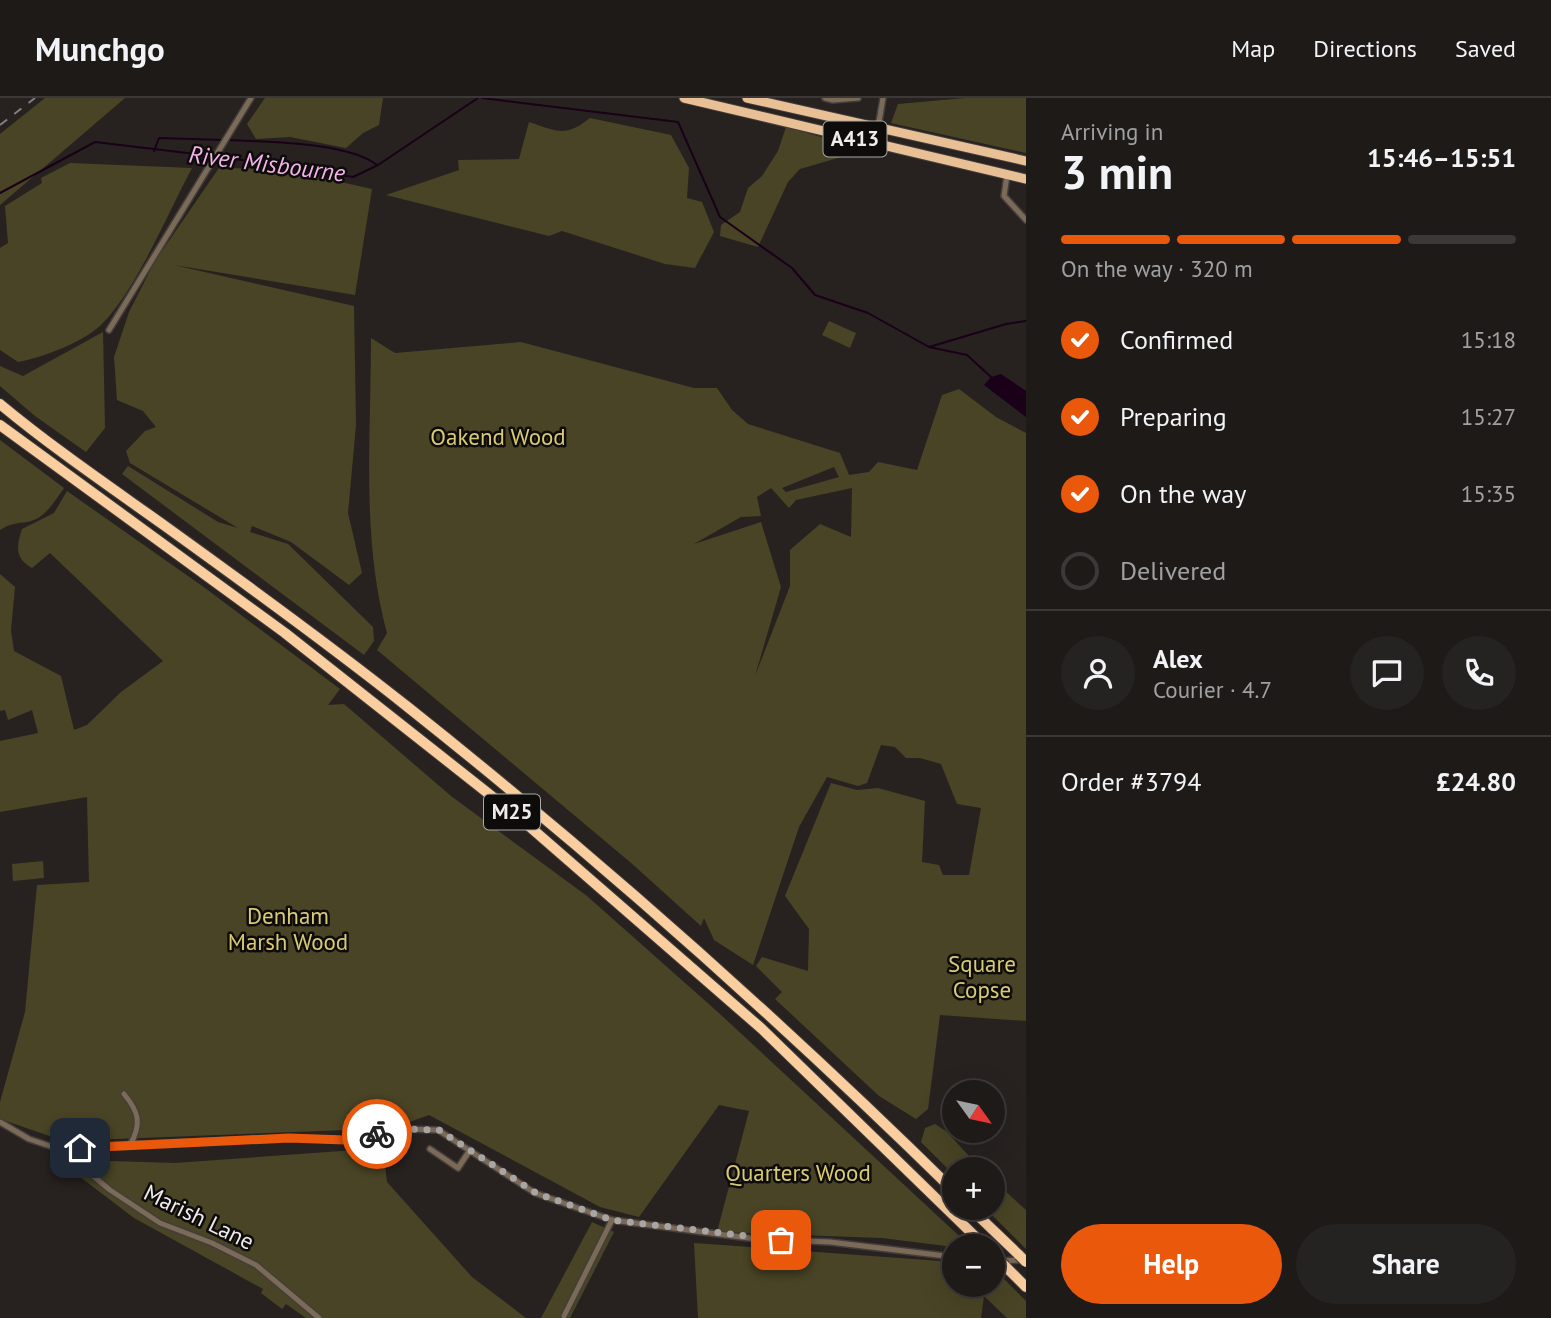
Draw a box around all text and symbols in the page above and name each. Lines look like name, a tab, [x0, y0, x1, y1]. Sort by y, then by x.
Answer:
text: Munchgo	[35, 27, 165, 70]
text: Map	[1231, 33, 1275, 64]
text: Directions	[1313, 33, 1417, 64]
text: Saved	[1455, 33, 1516, 64]
text: Arriving in	[1061, 117, 1163, 146]
road number: A413	[824, 121, 886, 156]
water label: River Misbourne	[187, 139, 347, 188]
text: 15:46–15:51	[1367, 141, 1516, 174]
text: 3 min	[1061, 142, 1173, 202]
text: On the way · 320 m	[1061, 254, 1253, 283]
icon: check	[1061, 321, 1099, 359]
text: Confirmed	[1120, 323, 1233, 356]
text: 15:18	[1461, 325, 1516, 354]
icon: check	[1061, 398, 1099, 436]
text: Preparing	[1120, 400, 1227, 433]
text: 15:27	[1461, 402, 1516, 431]
park label: Oakend Wood	[430, 422, 566, 451]
icon: check	[1061, 475, 1099, 513]
text: On the way	[1120, 477, 1246, 510]
text: 15:35	[1461, 479, 1516, 508]
text: Delivered	[1120, 554, 1226, 587]
button: person	[1061, 636, 1135, 710]
button: chat	[1350, 636, 1424, 710]
button: phone	[1442, 636, 1516, 710]
text: Alex	[1153, 642, 1203, 675]
text: Courier · 4.7	[1153, 675, 1272, 704]
text: Order #3794	[1061, 765, 1201, 798]
text: £24.80	[1436, 765, 1516, 798]
road number: M25	[484, 794, 540, 830]
park label: Denham Marsh Wood	[228, 901, 348, 956]
park label: Square Copse	[948, 949, 1016, 1004]
north arrow	[942, 1080, 1004, 1143]
map controls	[942, 1080, 1005, 1297]
courier	[342, 1099, 412, 1169]
icon: bike	[358, 1115, 396, 1153]
pin	[50, 1118, 110, 1178]
icon: home	[61, 1129, 99, 1167]
button: +	[942, 1157, 1005, 1220]
park label: Quarters Wood	[725, 1158, 871, 1187]
street label: Marish Lane	[139, 1177, 259, 1256]
pin	[751, 1210, 811, 1270]
icon: bag	[762, 1221, 800, 1259]
button: Help	[1061, 1224, 1282, 1304]
button: Share	[1296, 1224, 1516, 1304]
button: −	[942, 1234, 1005, 1297]

